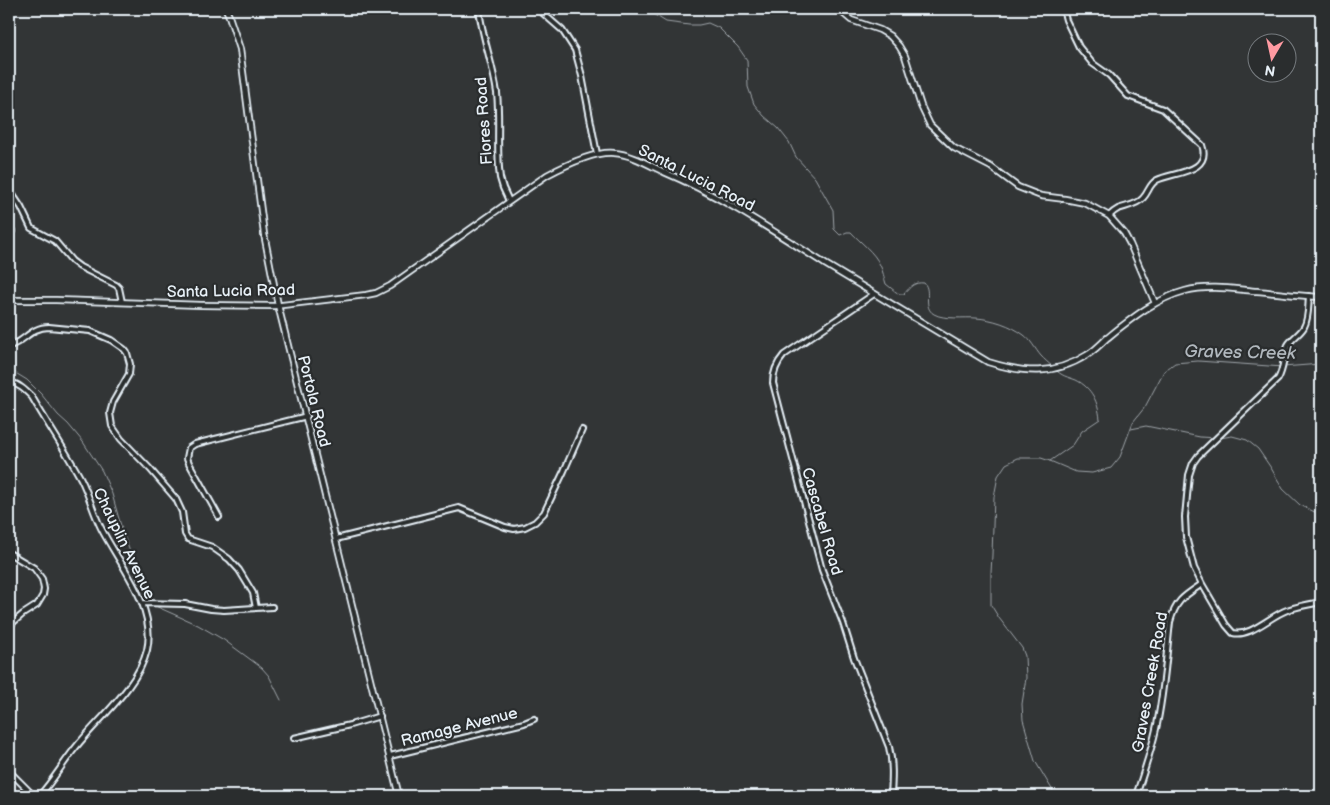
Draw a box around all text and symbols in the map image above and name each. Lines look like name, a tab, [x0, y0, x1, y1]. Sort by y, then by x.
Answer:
north arrow	[1248, 32, 1298, 82]
text: N	[1264, 61, 1277, 80]
street label: Flores Road	[472, 76, 497, 165]
street label: Santa Lucia Road	[635, 141, 758, 216]
street label: Santa Lucia Road	[167, 281, 295, 302]
water label: Graves Creek	[1184, 341, 1297, 364]
street label: Portola Road	[293, 354, 334, 449]
street label: Cascabel Road	[797, 465, 846, 577]
street label: Chauplin Avenue	[88, 485, 159, 603]
street label: Graves Creek Road	[1129, 610, 1172, 754]
street label: Ramage Avenue	[399, 704, 520, 751]

